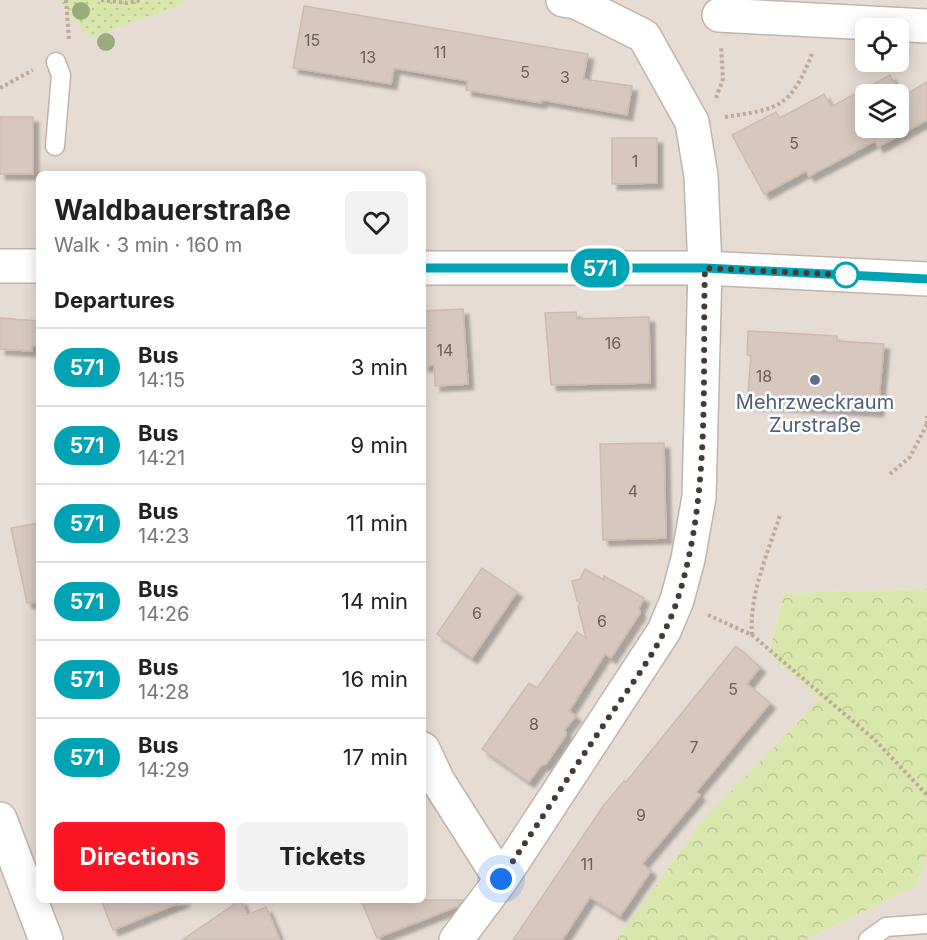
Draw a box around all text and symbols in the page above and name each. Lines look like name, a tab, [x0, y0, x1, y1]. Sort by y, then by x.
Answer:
map controls	[855, 18, 909, 138]
button: locate	[855, 18, 909, 72]
house number: 15	[304, 30, 320, 50]
house number: 11	[433, 42, 447, 62]
house number: 13	[360, 47, 376, 67]
house number: 5	[520, 62, 530, 82]
house number: 3	[560, 67, 570, 87]
button: layers	[855, 84, 909, 138]
house number: 5	[789, 133, 799, 153]
house number: 1	[632, 151, 638, 171]
button: heart	[345, 191, 408, 254]
text: Waldbauerstraße	[54, 193, 291, 227]
text: Walk · 3 min · 160 m	[54, 233, 242, 257]
line badge: 571	[566, 248, 634, 288]
text: 571	[583, 256, 617, 281]
unlabelled marker	[833, 262, 859, 288]
text: Departures	[54, 287, 175, 313]
house number: 16	[605, 333, 621, 353]
house number: 14	[437, 340, 453, 360]
text: Bus	[138, 342, 179, 368]
text: 3 min	[351, 354, 408, 380]
text: 571	[70, 355, 104, 380]
house number: 18	[756, 366, 772, 386]
text: 14:15	[138, 368, 185, 392]
marker: Mehrzweckraum Zurstraße	[808, 373, 822, 387]
place label: Mehrzweckraum Zurstraße	[736, 390, 894, 437]
text: Bus	[138, 420, 179, 446]
text: 9 min	[351, 432, 408, 458]
text: 571	[70, 433, 104, 458]
text: 14:21	[138, 446, 185, 470]
house number: 4	[628, 481, 638, 501]
text: Bus	[138, 498, 179, 524]
text: 11 min	[346, 510, 408, 536]
text: 571	[70, 511, 104, 536]
text: 14:23	[138, 524, 189, 548]
text: Bus	[138, 576, 179, 602]
text: 14 min	[341, 588, 408, 614]
text: 571	[70, 589, 104, 614]
text: 14:26	[138, 602, 189, 626]
house number: 6	[472, 603, 482, 623]
house number: 6	[597, 611, 607, 631]
text: Bus	[138, 654, 179, 680]
text: 16 min	[342, 666, 408, 692]
text: 571	[70, 667, 104, 692]
house number: 5	[728, 679, 738, 699]
text: 14:28	[138, 680, 189, 704]
house number: 8	[529, 714, 539, 734]
text: Bus	[138, 732, 179, 758]
house number: 7	[689, 737, 699, 757]
text: 17 min	[343, 744, 408, 770]
text: 571	[70, 745, 104, 770]
text: 14:29	[138, 758, 189, 782]
house number: 9	[636, 805, 646, 825]
button: Directions	[54, 822, 225, 891]
button: Tickets	[237, 822, 408, 891]
house number: 11	[580, 854, 594, 874]
your location	[486, 864, 516, 894]

